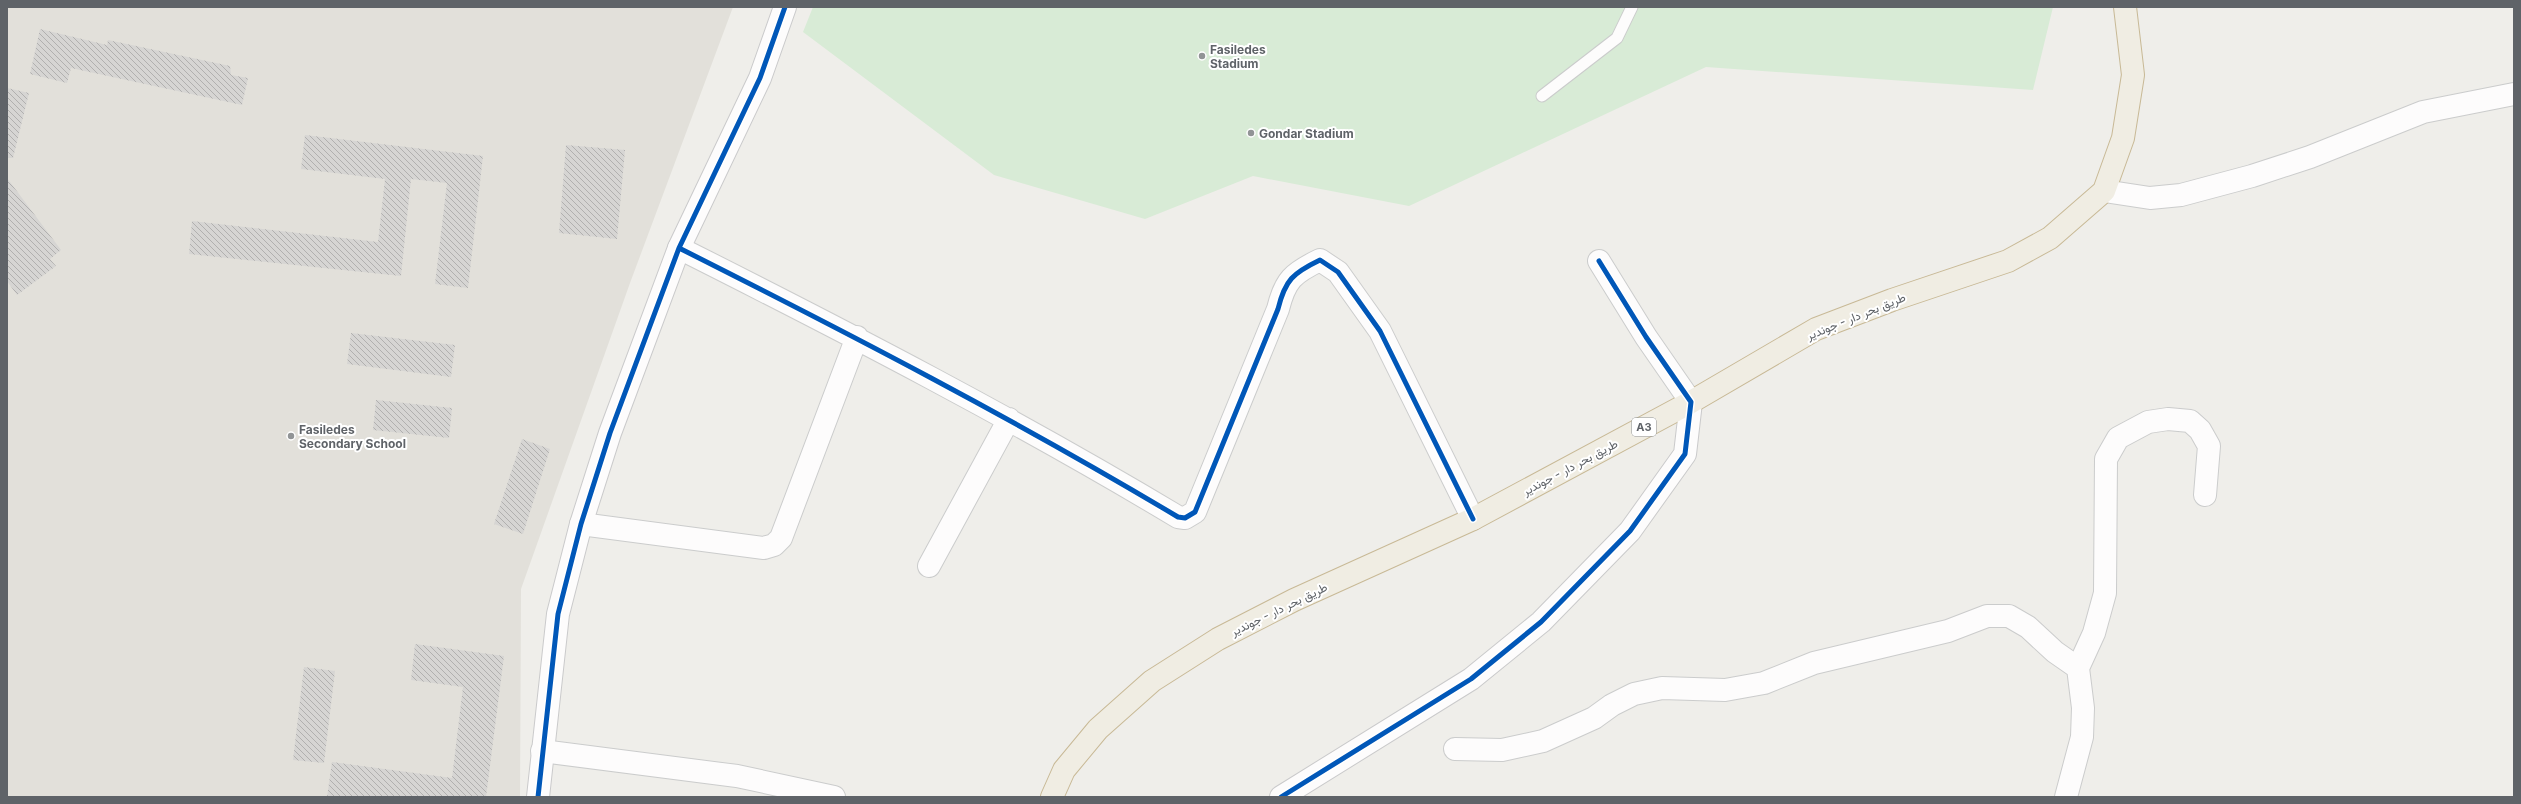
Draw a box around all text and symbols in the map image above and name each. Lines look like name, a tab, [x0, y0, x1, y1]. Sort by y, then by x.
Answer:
place label: Fasiledes Stadium	[1210, 42, 1266, 71]
marker: Fasiledes Stadium	[1197, 51, 1207, 61]
place label: Gondar Stadium	[1259, 126, 1354, 141]
marker: Gondar Stadium	[1246, 128, 1256, 138]
street label: طريق بحر دار - جوندير	[1803, 289, 1908, 344]
road number: A3	[1632, 418, 1656, 436]
place label: Fasiledes Secondary School	[299, 422, 406, 451]
marker: Fasiledes Secondary School	[286, 431, 296, 441]
street label: طريق بحر دار - جوندير	[1519, 436, 1621, 500]
street label: طريق بحر دار - جوندير	[1227, 579, 1330, 640]

